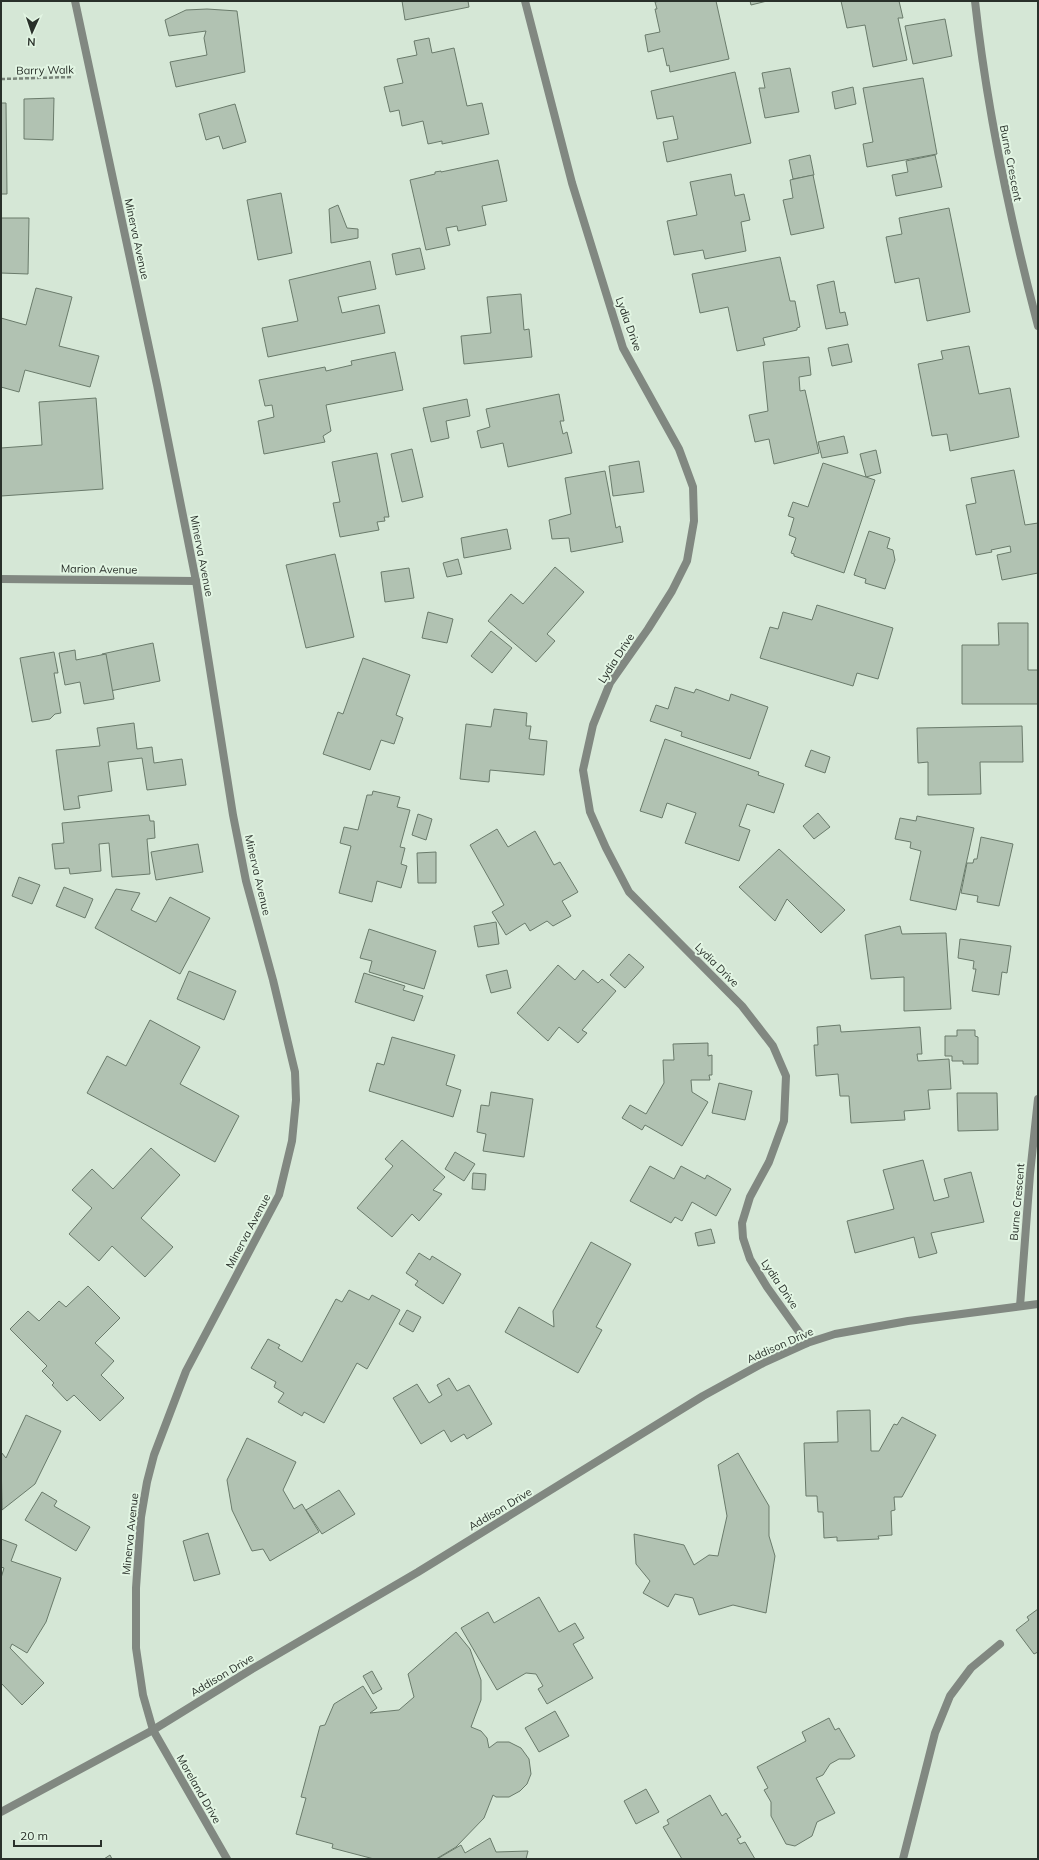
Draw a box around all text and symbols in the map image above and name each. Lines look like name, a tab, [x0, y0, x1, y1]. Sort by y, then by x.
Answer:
north arrow	[12, 12, 52, 52]
text: N	[27, 35, 36, 49]
street label: Barry Walk	[16, 62, 74, 78]
street label: Burne Crescent	[997, 124, 1025, 203]
street label: Minerva Avenue	[122, 197, 152, 281]
street label: Lydia Drive	[613, 295, 645, 353]
street label: Minerva Avenue	[187, 514, 217, 598]
street label: Marion Avenue	[61, 561, 137, 577]
street label: Lydia Drive	[595, 630, 637, 686]
street label: Minerva Avenue	[242, 833, 274, 917]
street label: Lydia Drive	[692, 940, 742, 990]
street label: Burne Crescent	[1007, 1163, 1027, 1241]
street label: Minerva Avenue	[222, 1191, 274, 1271]
street label: Lydia Drive	[758, 1257, 802, 1311]
street label: Addison Drive	[745, 1324, 816, 1366]
street label: Addison Drive	[466, 1485, 534, 1533]
street label: Minerva Avenue	[119, 1492, 141, 1576]
street label: Addison Drive	[188, 1651, 256, 1699]
street label: Moreland Drive	[174, 1752, 224, 1826]
scale bar	[14, 1822, 101, 1848]
text: 20 m	[20, 1828, 48, 1843]

